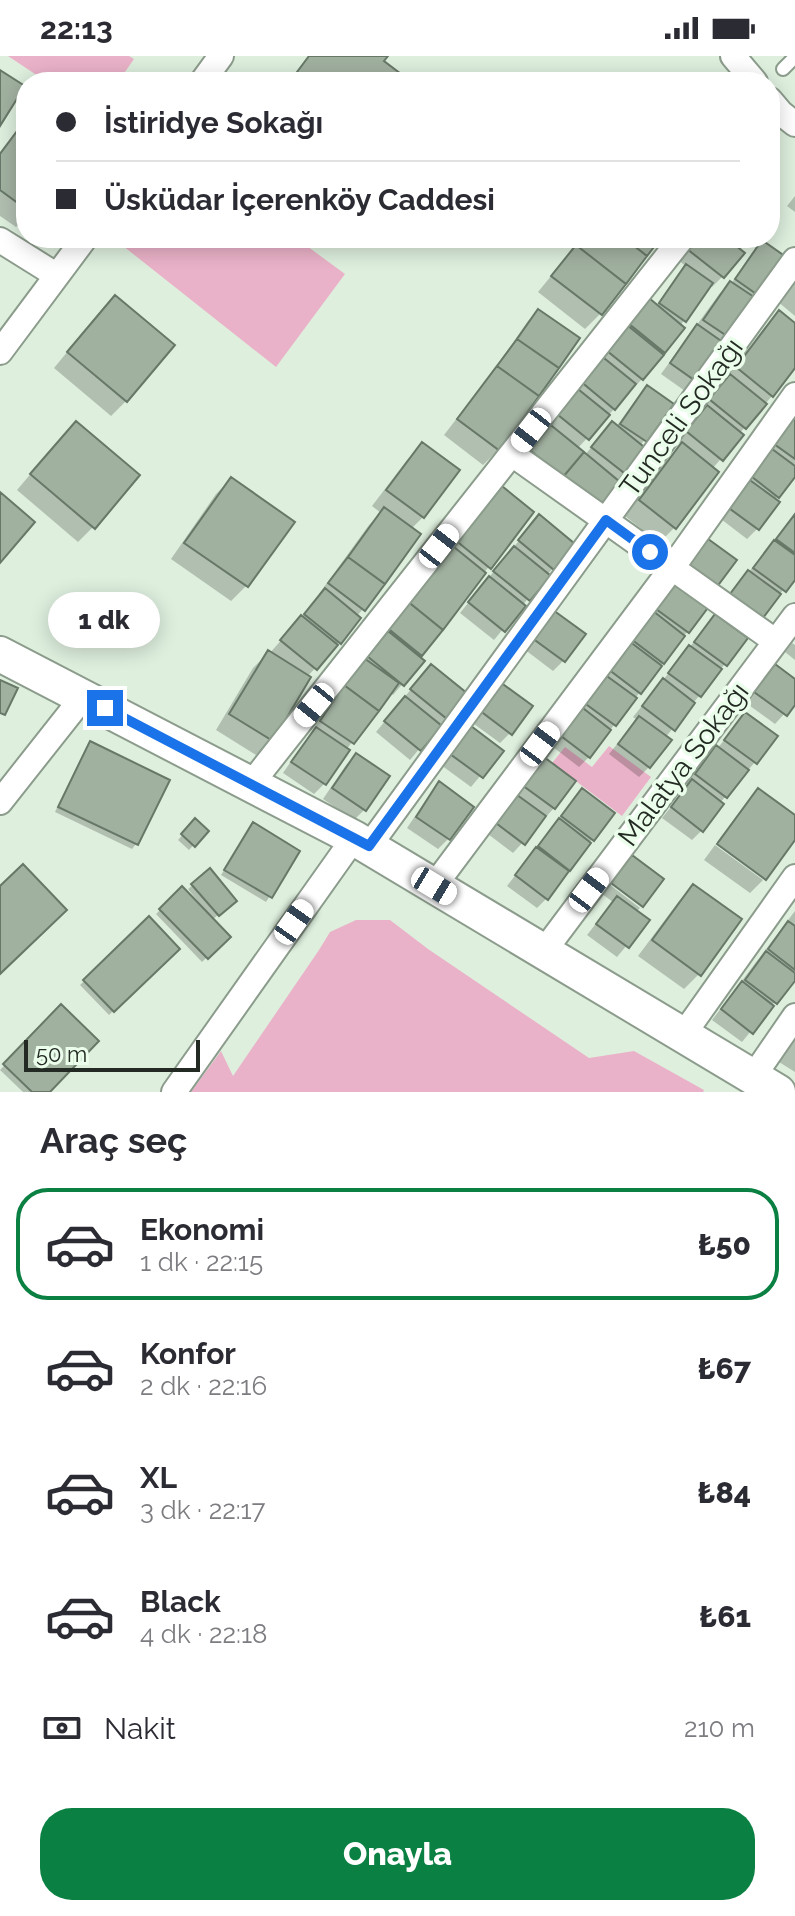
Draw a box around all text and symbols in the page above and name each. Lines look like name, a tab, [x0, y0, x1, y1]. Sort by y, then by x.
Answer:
text: 22:13	[40, 11, 113, 46]
text: İstiridye Sokağı	[104, 105, 323, 140]
text: Üsküdar İçerenköy Caddesi	[104, 182, 495, 217]
street label: Tunceli Sokağı	[613, 332, 750, 503]
car	[507, 404, 555, 456]
car	[415, 520, 463, 572]
route start	[632, 534, 668, 570]
callout: 1 dk	[49, 592, 161, 648]
text: 1 dk	[78, 605, 130, 635]
street label: Malatya Sokağı	[611, 676, 756, 853]
car	[290, 679, 338, 731]
route end	[87, 690, 123, 726]
car	[516, 718, 564, 770]
car	[407, 863, 461, 909]
car	[565, 864, 613, 916]
car	[270, 895, 318, 949]
scale bar	[24, 1036, 200, 1072]
text: 50 m	[36, 1041, 87, 1067]
text: Araç seç	[40, 1119, 187, 1161]
icon: car	[44, 1208, 116, 1280]
text: Ekonomi	[140, 1212, 264, 1247]
text: ₺50	[698, 1227, 751, 1262]
text: 1 dk · 22:15	[140, 1247, 263, 1277]
icon: car	[44, 1332, 116, 1404]
text: Konfor	[140, 1336, 236, 1371]
text: ₺67	[698, 1351, 751, 1386]
text: 2 dk · 22:16	[140, 1371, 267, 1401]
icon: car	[44, 1456, 116, 1528]
text: XL	[140, 1460, 177, 1495]
text: ₺84	[698, 1475, 751, 1510]
text: 3 dk · 22:17	[140, 1495, 266, 1525]
icon: car	[44, 1580, 116, 1652]
text: Black	[140, 1584, 221, 1619]
text: ₺61	[699, 1599, 751, 1634]
text: 4 dk · 22:18	[140, 1619, 267, 1649]
icon: cash	[40, 1706, 84, 1750]
text: Nakit	[104, 1711, 176, 1746]
text: 210 m	[684, 1713, 755, 1743]
button: Onayla	[40, 1808, 755, 1900]

